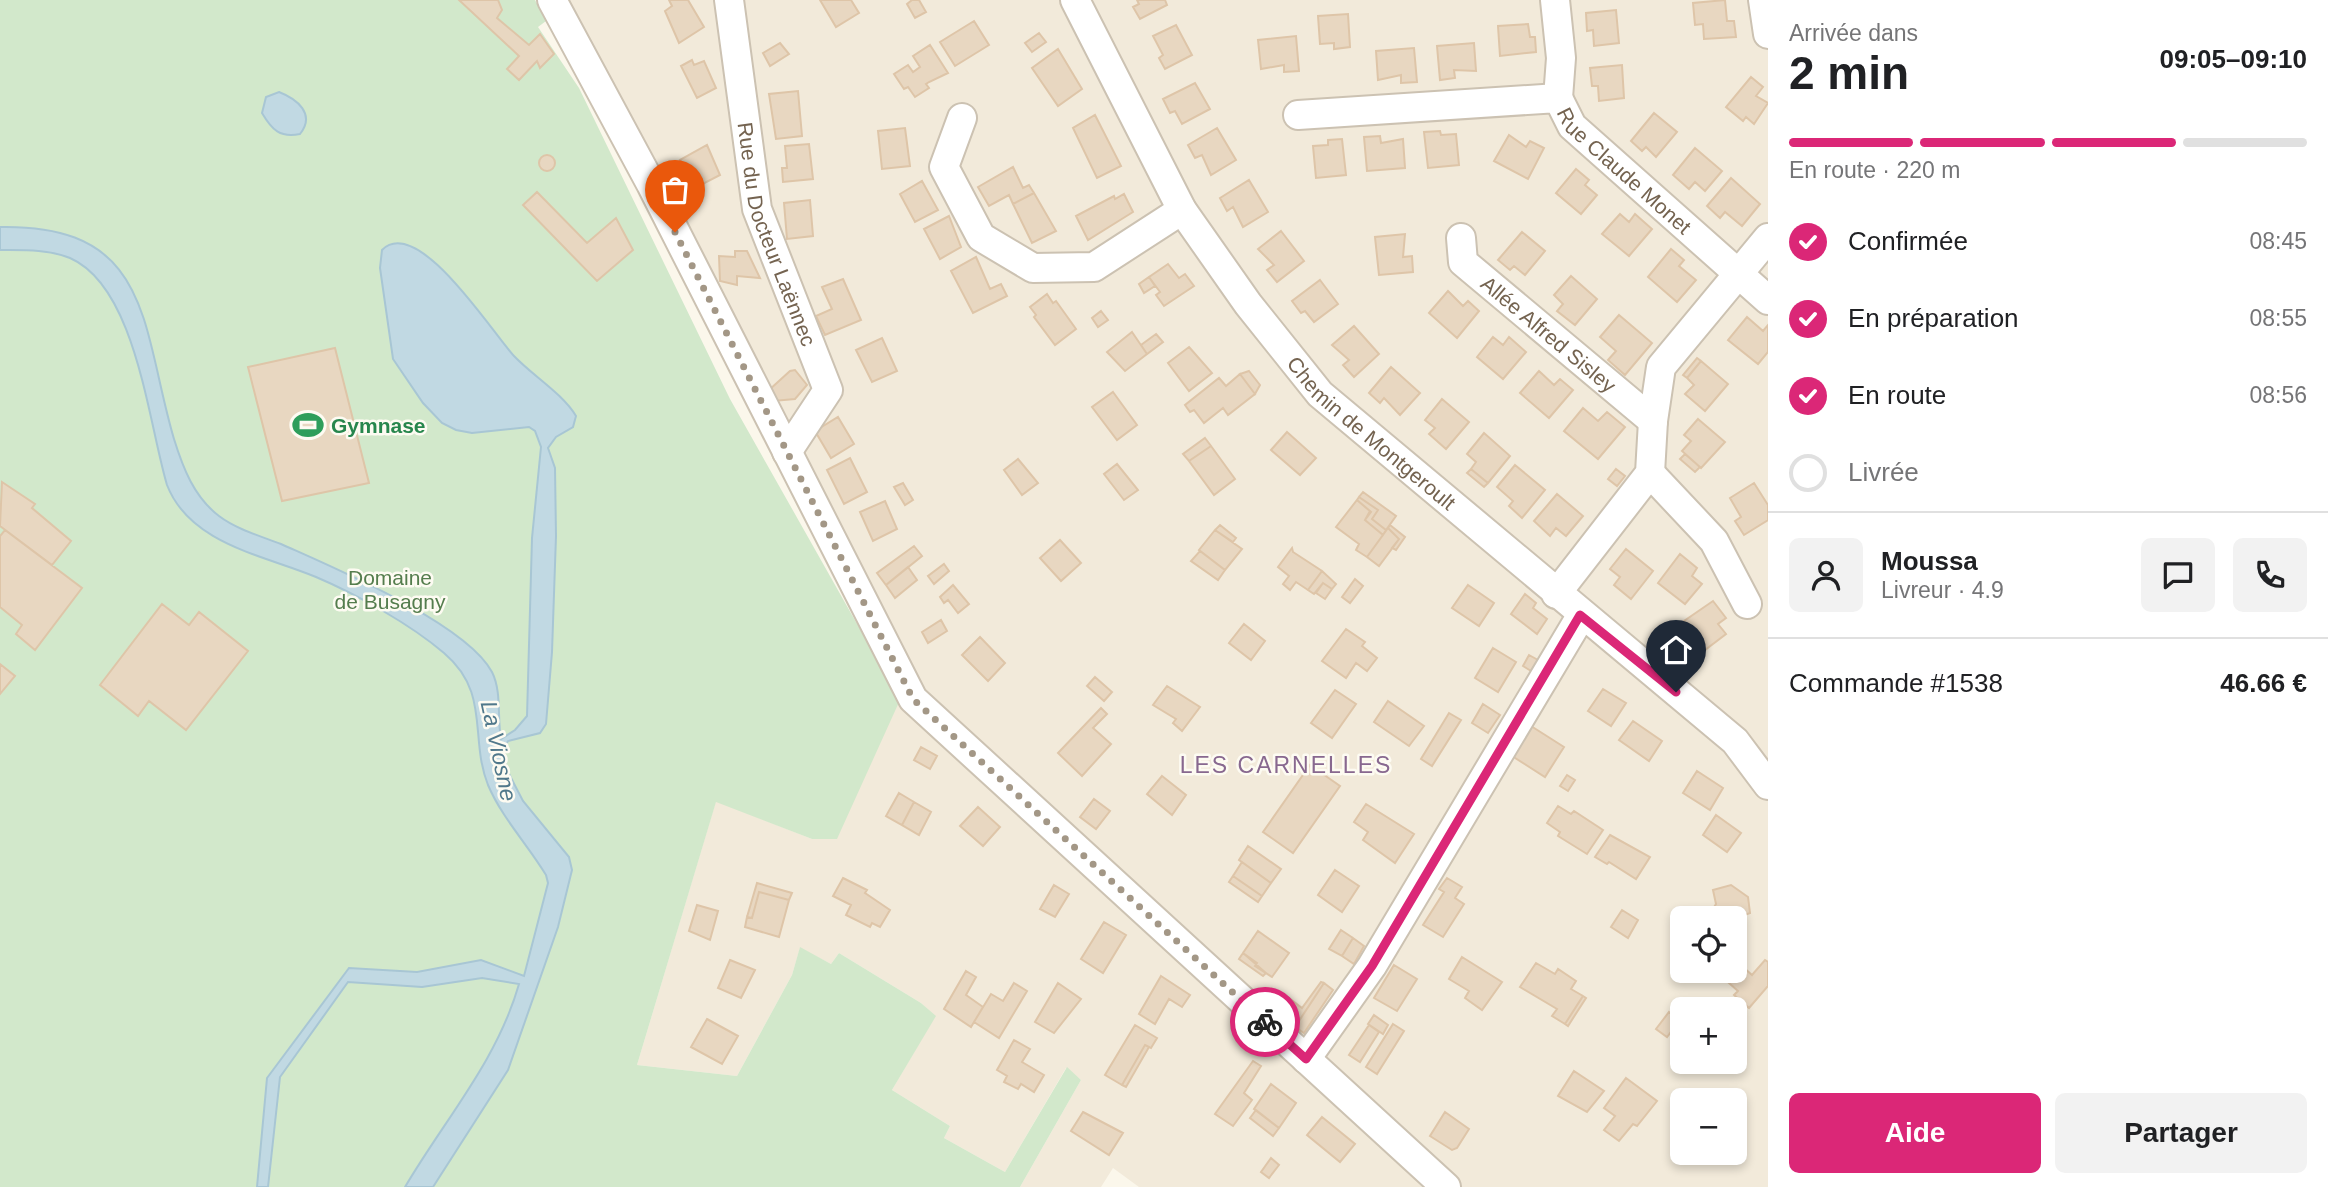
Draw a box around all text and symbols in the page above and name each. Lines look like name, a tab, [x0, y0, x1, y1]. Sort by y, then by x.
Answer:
text: Arrivée dans	[1789, 20, 1918, 46]
text: 09:05–09:10	[2160, 44, 2307, 74]
text: 2 min	[1789, 47, 1909, 99]
street label: Rue Claude Monet	[1553, 103, 1696, 238]
street label: Rue du Docteur Laënnec	[734, 121, 821, 349]
text: En route · 220 m	[1789, 157, 1960, 183]
pin	[645, 160, 705, 232]
icon: bag	[656, 171, 694, 209]
icon: check	[1789, 223, 1827, 261]
text: Confirmée	[1848, 226, 1968, 256]
text: 08:45	[2249, 228, 2307, 254]
street label: Allée Alfred Sisley	[1477, 271, 1621, 397]
icon: check	[1789, 300, 1827, 338]
text: En préparation	[1848, 303, 2019, 333]
text: 08:55	[2249, 305, 2307, 331]
street label: Chemin de Montgeroult	[1283, 352, 1461, 514]
icon: check	[1789, 377, 1827, 415]
text: En route	[1848, 380, 1946, 410]
text: 08:56	[2249, 382, 2307, 408]
sports icon: Gymnase	[291, 408, 325, 442]
place label: Gymnase	[331, 414, 426, 437]
text: Livrée	[1848, 457, 1919, 487]
button: person	[1789, 538, 1863, 612]
button: chat	[2141, 538, 2215, 612]
button: phone	[2233, 538, 2307, 612]
text: Moussa	[1881, 546, 1978, 576]
park label: Domaine de Busagny	[335, 566, 446, 613]
text: Livreur · 4.9	[1881, 577, 2004, 603]
pin	[1646, 620, 1706, 692]
icon: home	[1657, 631, 1695, 669]
text: Commande #1538	[1789, 668, 2003, 698]
text: 46.66 €	[2220, 668, 2307, 698]
water label: La Viosne	[476, 698, 522, 804]
district label: LES CARNELLES	[1180, 752, 1392, 778]
map controls	[1670, 906, 1747, 1165]
button: locate	[1670, 906, 1747, 983]
courier	[1230, 987, 1300, 1057]
button: +	[1670, 997, 1747, 1074]
icon: bike	[1246, 1003, 1284, 1041]
button: −	[1670, 1088, 1747, 1165]
button: Aide	[1789, 1093, 2041, 1173]
button: Partager	[2055, 1093, 2307, 1173]

